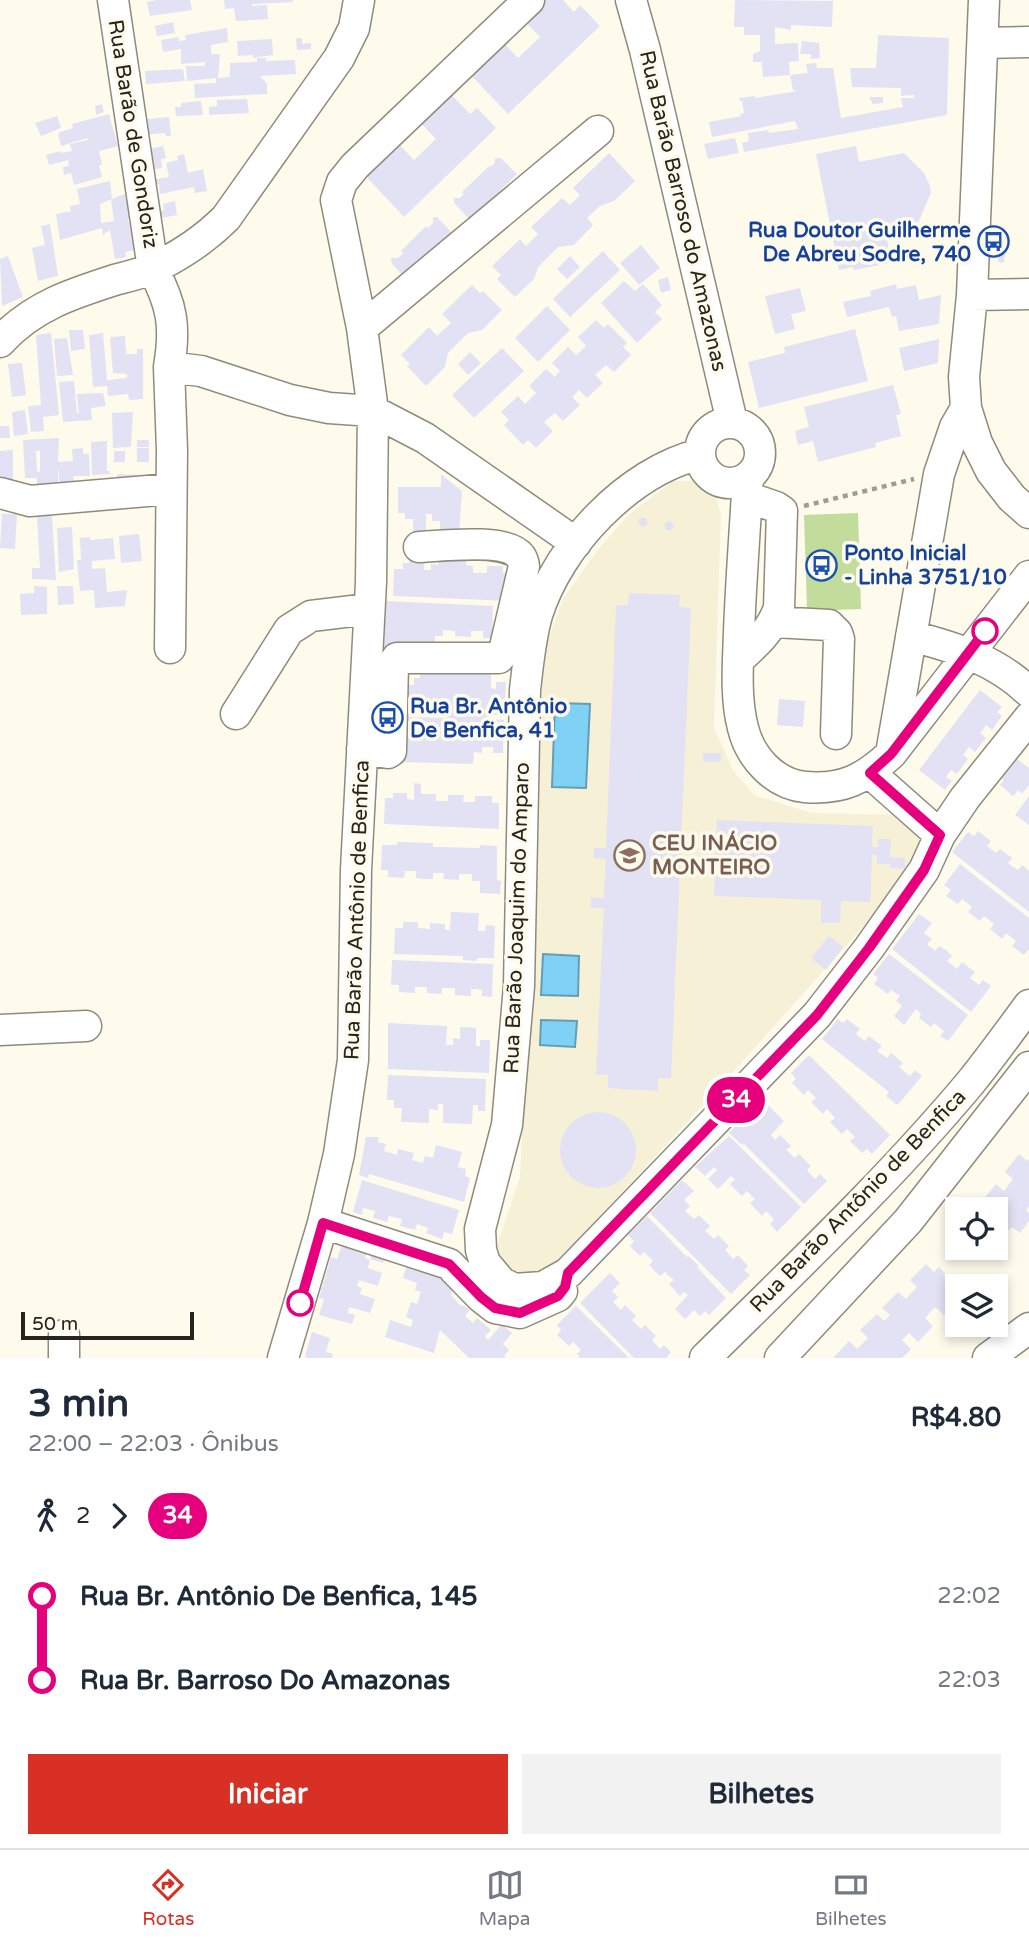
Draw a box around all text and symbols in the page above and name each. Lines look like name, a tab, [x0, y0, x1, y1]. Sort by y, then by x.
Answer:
street label: Rua Barão de Gondoriz	[103, 18, 163, 250]
street label: Rua Barão Barroso do Amazonas	[634, 48, 732, 374]
place label: Rua Doutor Guilherme De Abreu Sodre, 740	[748, 218, 971, 267]
bus stop icon: Rua Doutor Guilherme De Abreu Sodre, 740	[977, 225, 1011, 259]
place label: Ponto Inicial - Linha 3751/10	[844, 541, 1007, 590]
bus stop icon: Ponto Inicial - Linha 3751/10	[804, 548, 838, 582]
unlabelled marker	[972, 618, 998, 644]
place label: Rua Br. Antônio De Benfica, 41	[410, 694, 567, 743]
bus stop icon: Rua Br. Antônio De Benfica, 41	[370, 701, 404, 735]
street label: Rua Barão Antônio de Benfica	[339, 760, 375, 1060]
street label: Rua Barão Joaquim do Amparo	[499, 762, 535, 1074]
place label: CEU INÁCIO MONTEIRO	[652, 830, 777, 880]
school or university icon: CEU INÁCIO MONTEIRO	[612, 838, 646, 872]
line badge: 34	[704, 1077, 768, 1123]
street label: Rua Barão Antônio de Benfica	[745, 1084, 971, 1318]
text: 34	[721, 1085, 751, 1114]
map controls	[945, 1197, 1008, 1337]
button: locate	[945, 1197, 1008, 1260]
button: layers	[945, 1274, 1008, 1337]
unlabelled marker	[287, 1290, 313, 1316]
scale bar	[21, 1309, 194, 1341]
text: 50 m	[32, 1313, 78, 1335]
text: 3 min	[28, 1381, 129, 1427]
text: R$4.80	[911, 1402, 1001, 1433]
text: 22:00 – 22:03 · Ônibus	[28, 1430, 279, 1458]
icon: walk	[28, 1497, 66, 1535]
icon: forward	[100, 1497, 138, 1535]
text: 34	[162, 1501, 193, 1530]
text: 2	[76, 1502, 90, 1530]
text: Rua Br. Antônio De Benfica, 145	[80, 1581, 478, 1612]
text: 22:02	[937, 1582, 1001, 1610]
text: Rua Br. Barroso Do Amazonas	[80, 1665, 450, 1696]
text: 22:03	[937, 1666, 1001, 1694]
button: Iniciar	[28, 1754, 508, 1834]
button: Bilhetes	[522, 1754, 1001, 1834]
tab: Rotas	[142, 1866, 194, 1930]
tab: Mapa	[479, 1866, 530, 1930]
tab: Bilhetes	[815, 1866, 887, 1930]

